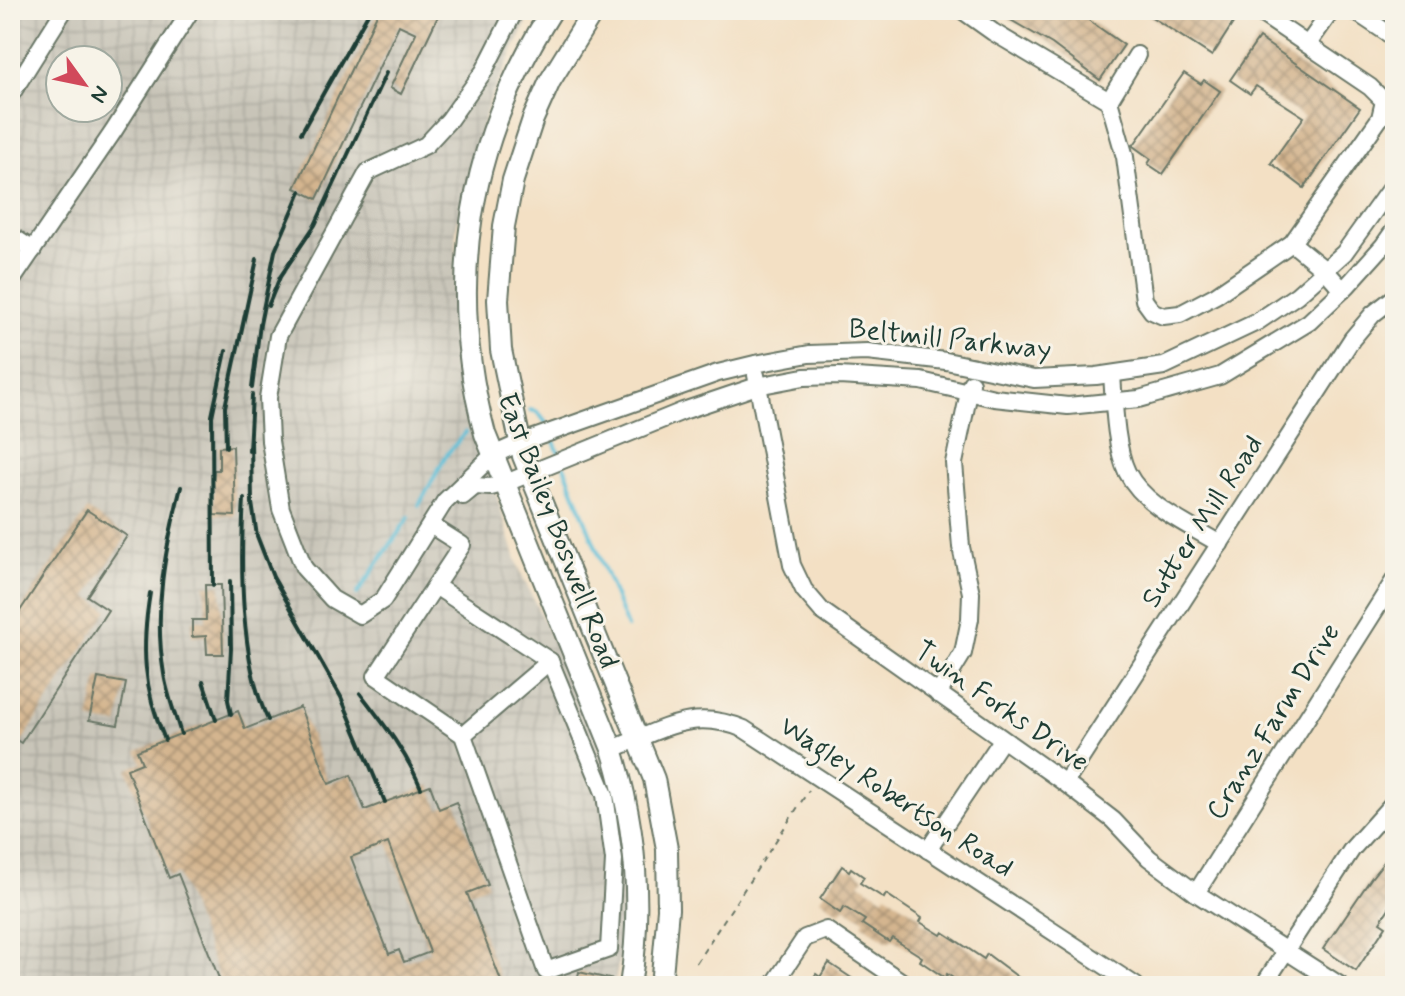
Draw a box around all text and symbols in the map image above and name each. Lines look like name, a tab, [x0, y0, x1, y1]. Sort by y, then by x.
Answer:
north arrow	[44, 44, 124, 124]
text: N	[83, 80, 115, 108]
street label: Beltmill Parkway	[847, 311, 1053, 369]
street label: East Bailey Boswell Road	[487, 388, 627, 674]
street label: Sutter Mill Road	[1133, 429, 1273, 615]
street label: Cranz Farm Drive	[1199, 617, 1349, 827]
street label: Twin Forks Drive	[906, 633, 1096, 781]
street label: Wagley Robertson Road	[770, 709, 1020, 890]

